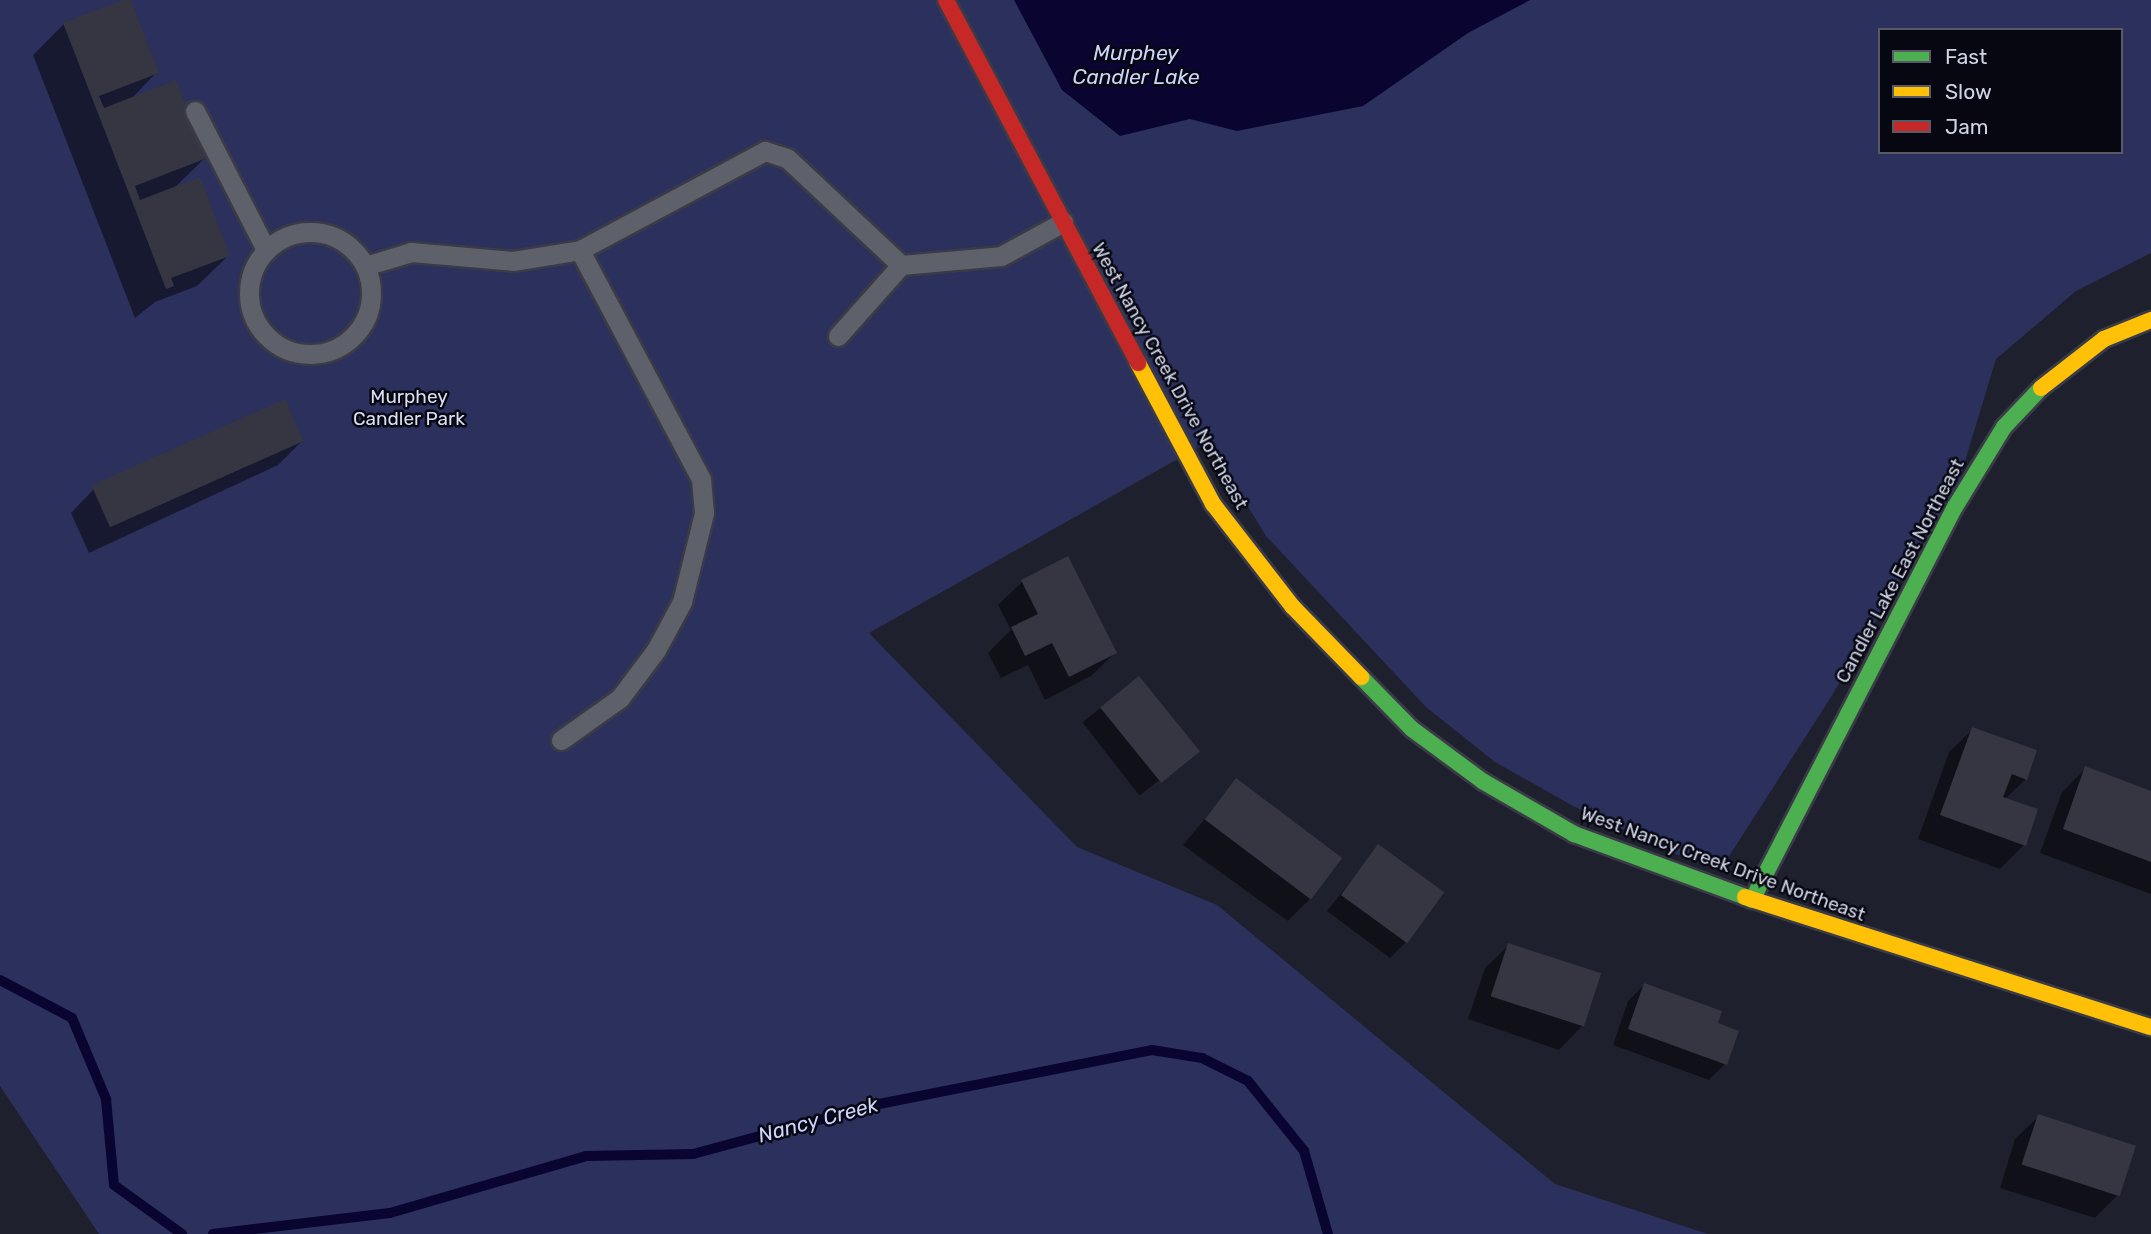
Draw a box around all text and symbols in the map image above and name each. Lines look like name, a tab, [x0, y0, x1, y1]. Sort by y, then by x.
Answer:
legend	[1878, 28, 2123, 154]
water label: Murphey Candler Lake	[1072, 40, 1200, 90]
text: Fast	[1945, 44, 1987, 69]
text: Slow	[1945, 79, 1992, 104]
text: Jam	[1945, 114, 1989, 139]
street label: West Nancy Creek Drive Northeast	[1087, 238, 1253, 514]
park label: Murphey Candler Park	[353, 386, 465, 430]
street label: Candler Lake East Northeast	[1831, 455, 1969, 687]
street label: West Nancy Creek Drive Northeast	[1577, 802, 1869, 926]
water label: Nancy Creek	[755, 1092, 881, 1148]

